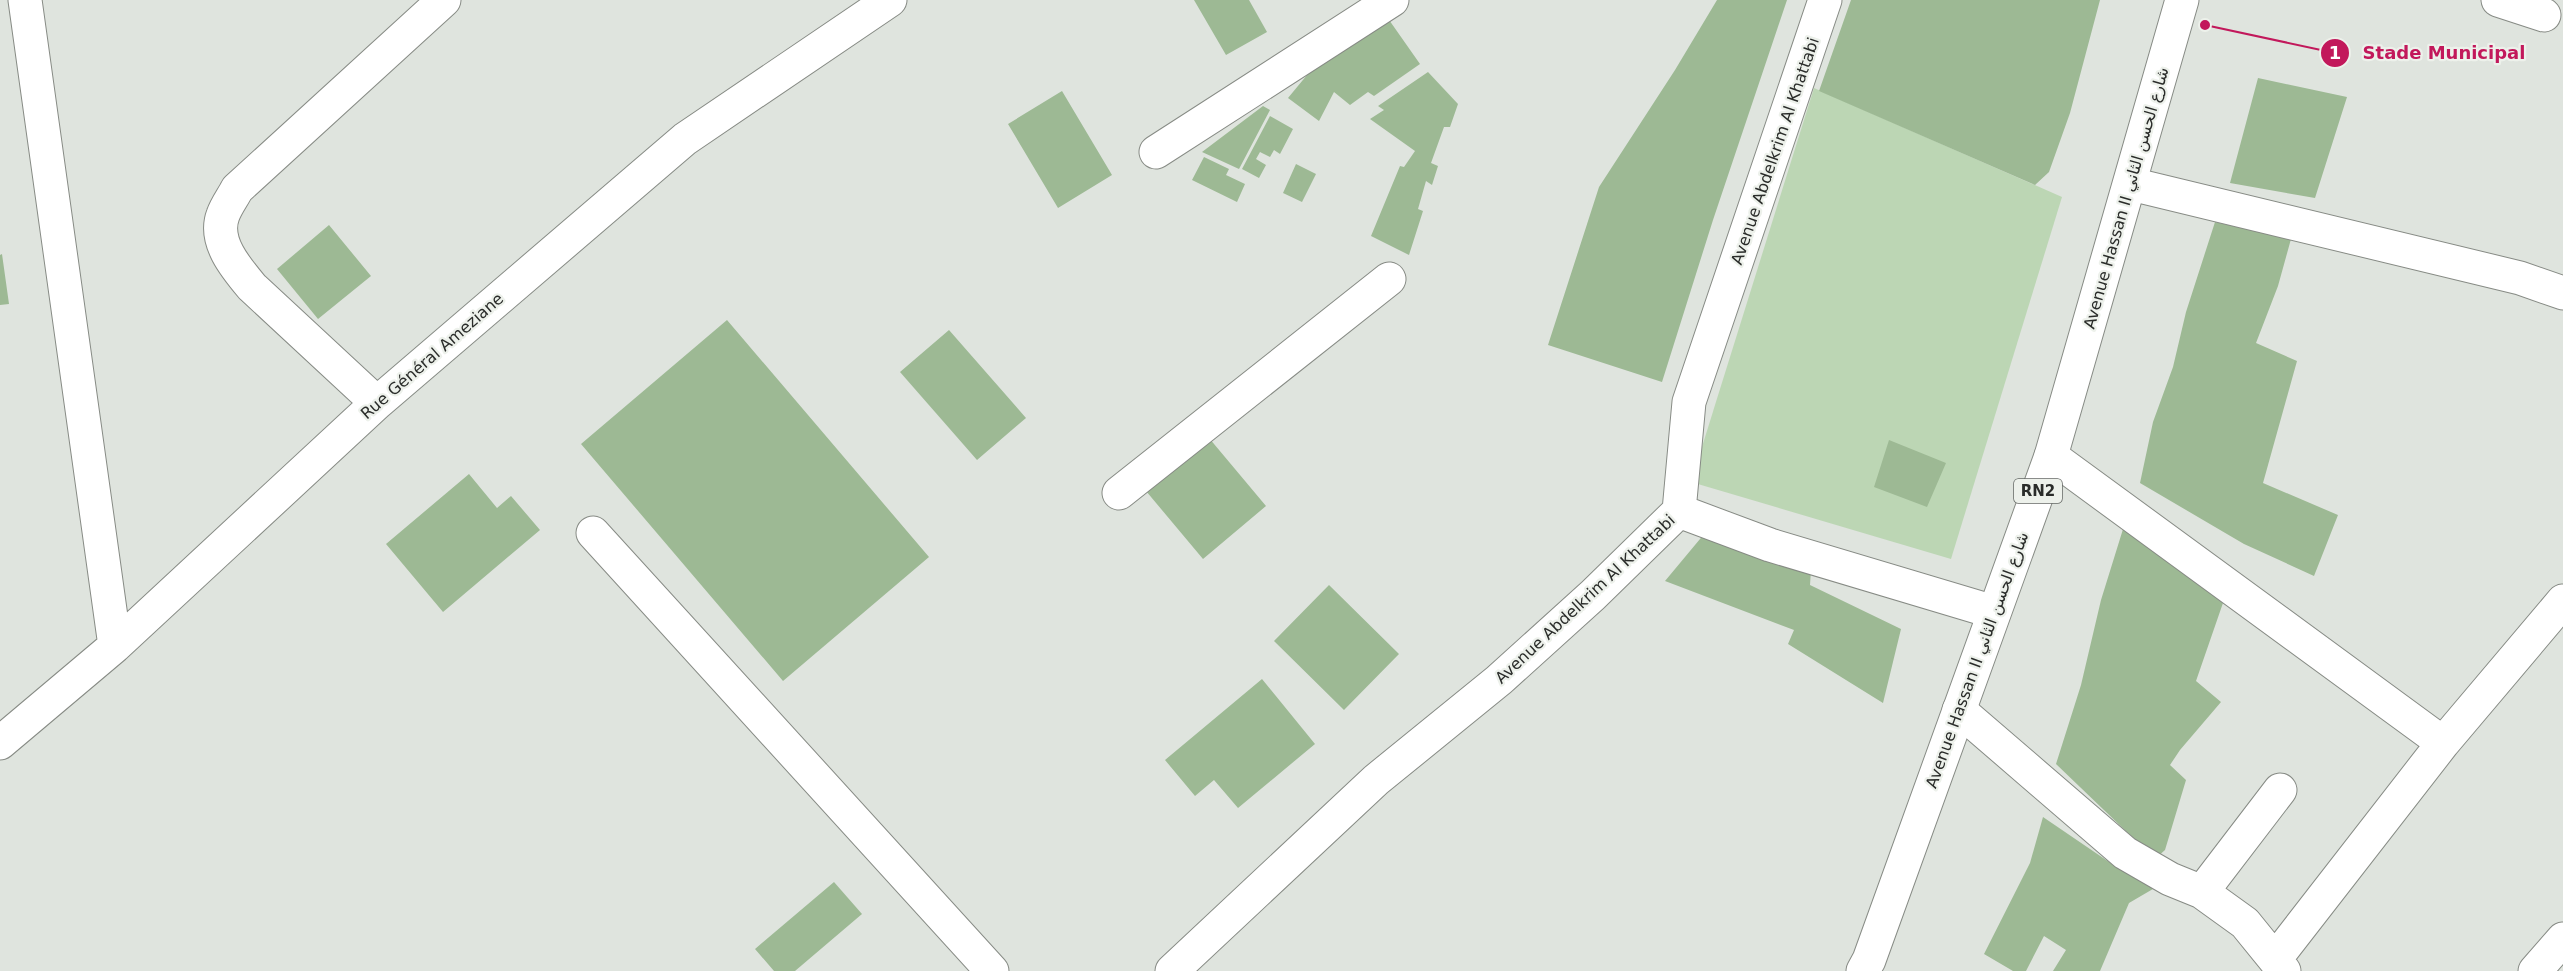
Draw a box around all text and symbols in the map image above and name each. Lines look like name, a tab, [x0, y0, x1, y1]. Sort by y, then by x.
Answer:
street label: Avenue Abdelkrim Al Khattabi	[1727, 35, 1823, 267]
callout: Stade Municipal	[2320, 35, 2537, 71]
text: 1	[2329, 42, 2341, 63]
text: Stade Municipal	[2363, 42, 2525, 63]
street label: Avenue Hassan II شارع الحسن الثاني	[2079, 65, 2173, 331]
street label: Rue Général Ameziane	[357, 289, 507, 423]
road number: RN2	[2014, 479, 2062, 503]
street label: Avenue Abdelkrim Al Khattabi	[1491, 511, 1679, 687]
street label: Avenue Hassan II شارع الحسن الثاني	[1922, 529, 2033, 791]

